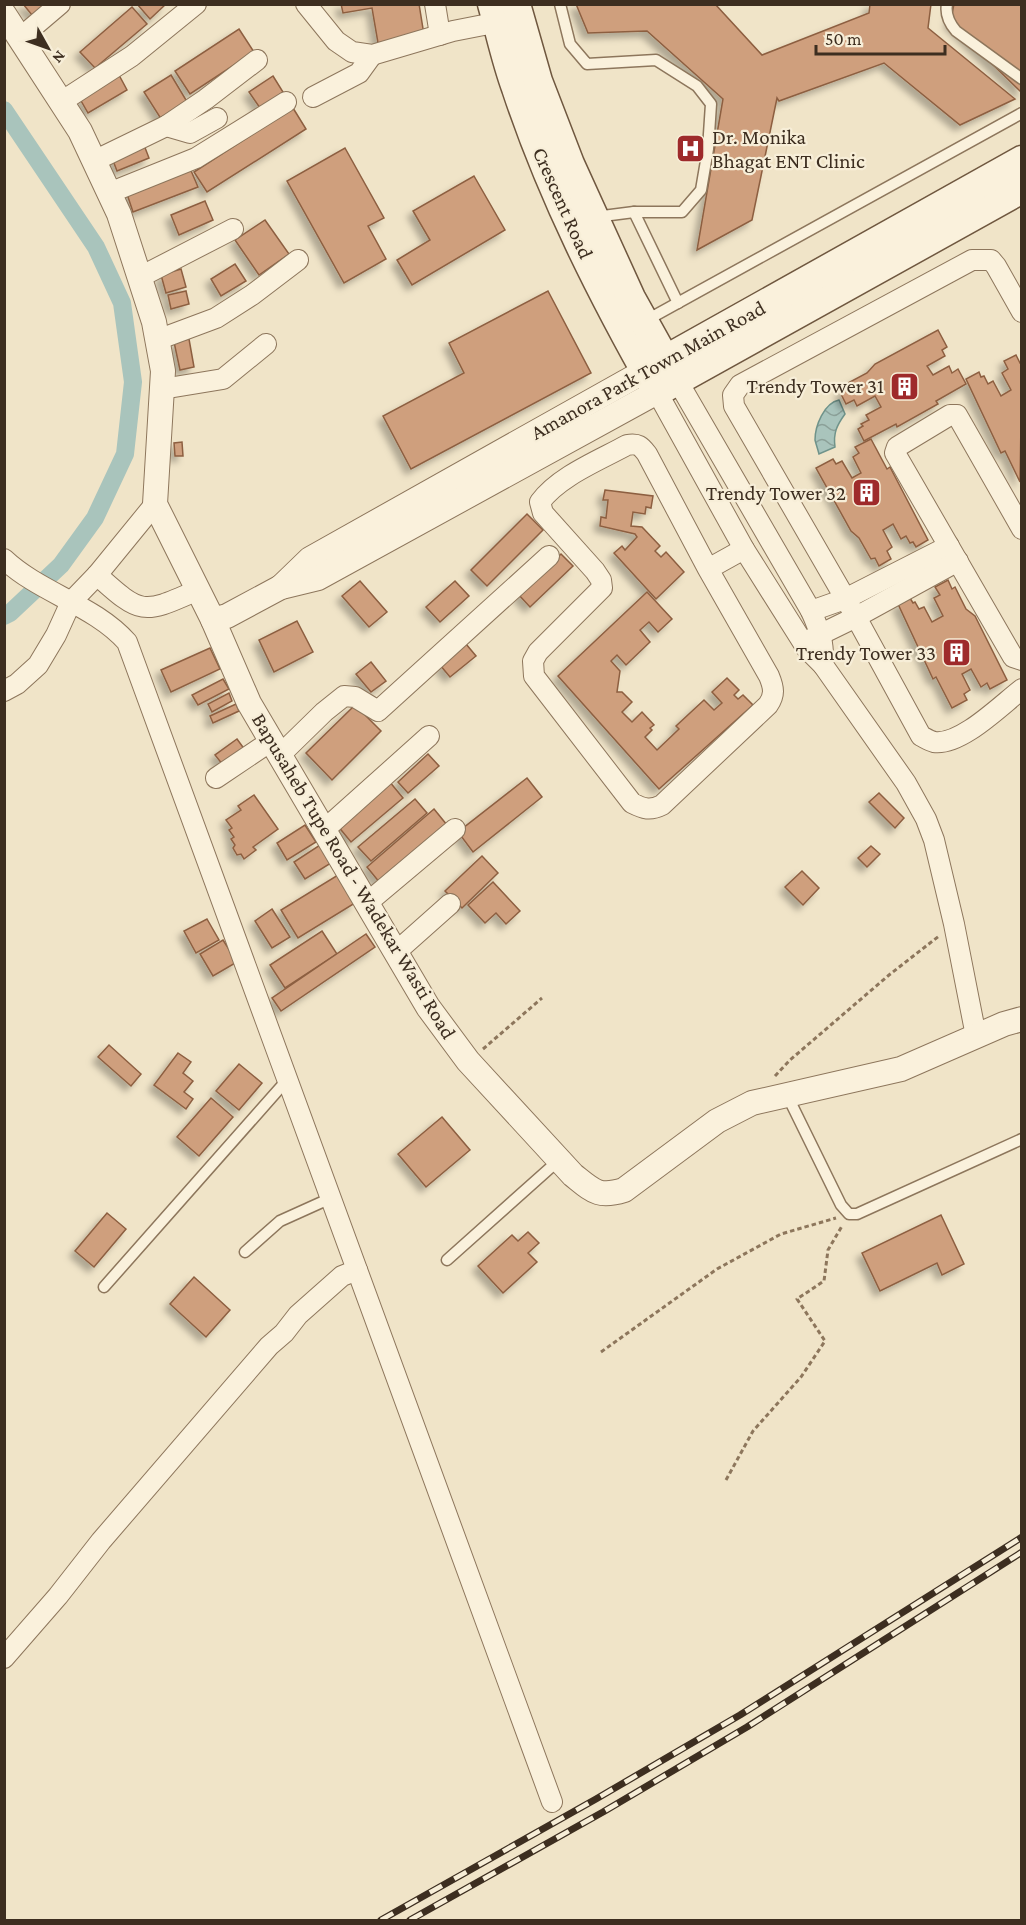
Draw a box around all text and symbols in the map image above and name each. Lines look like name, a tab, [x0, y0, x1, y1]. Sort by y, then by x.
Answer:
north arrow	[18, 18, 78, 78]
scale bar	[816, 18, 945, 56]
text: 50 m	[825, 29, 862, 49]
text: N	[49, 48, 69, 67]
place label: Dr. Monika Bhagat ENT Clinic	[712, 125, 865, 173]
hospital icon: Dr. Monika Bhagat ENT Clinic	[675, 133, 707, 165]
street label: Crescent Road	[528, 144, 598, 262]
street label: Amanora Park Town Main Road	[527, 295, 769, 445]
building icon: Trendy Tower 31	[889, 370, 921, 402]
place label: Trendy Tower 31	[747, 374, 884, 398]
building icon: Trendy Tower 32	[851, 477, 883, 509]
place label: Trendy Tower 32	[706, 481, 846, 505]
building icon: Trendy Tower 33	[941, 637, 973, 669]
place label: Trendy Tower 33	[796, 641, 936, 665]
street label: Bapusaheb Tupe Road - Wadekar Wasti Road	[247, 709, 461, 1043]

